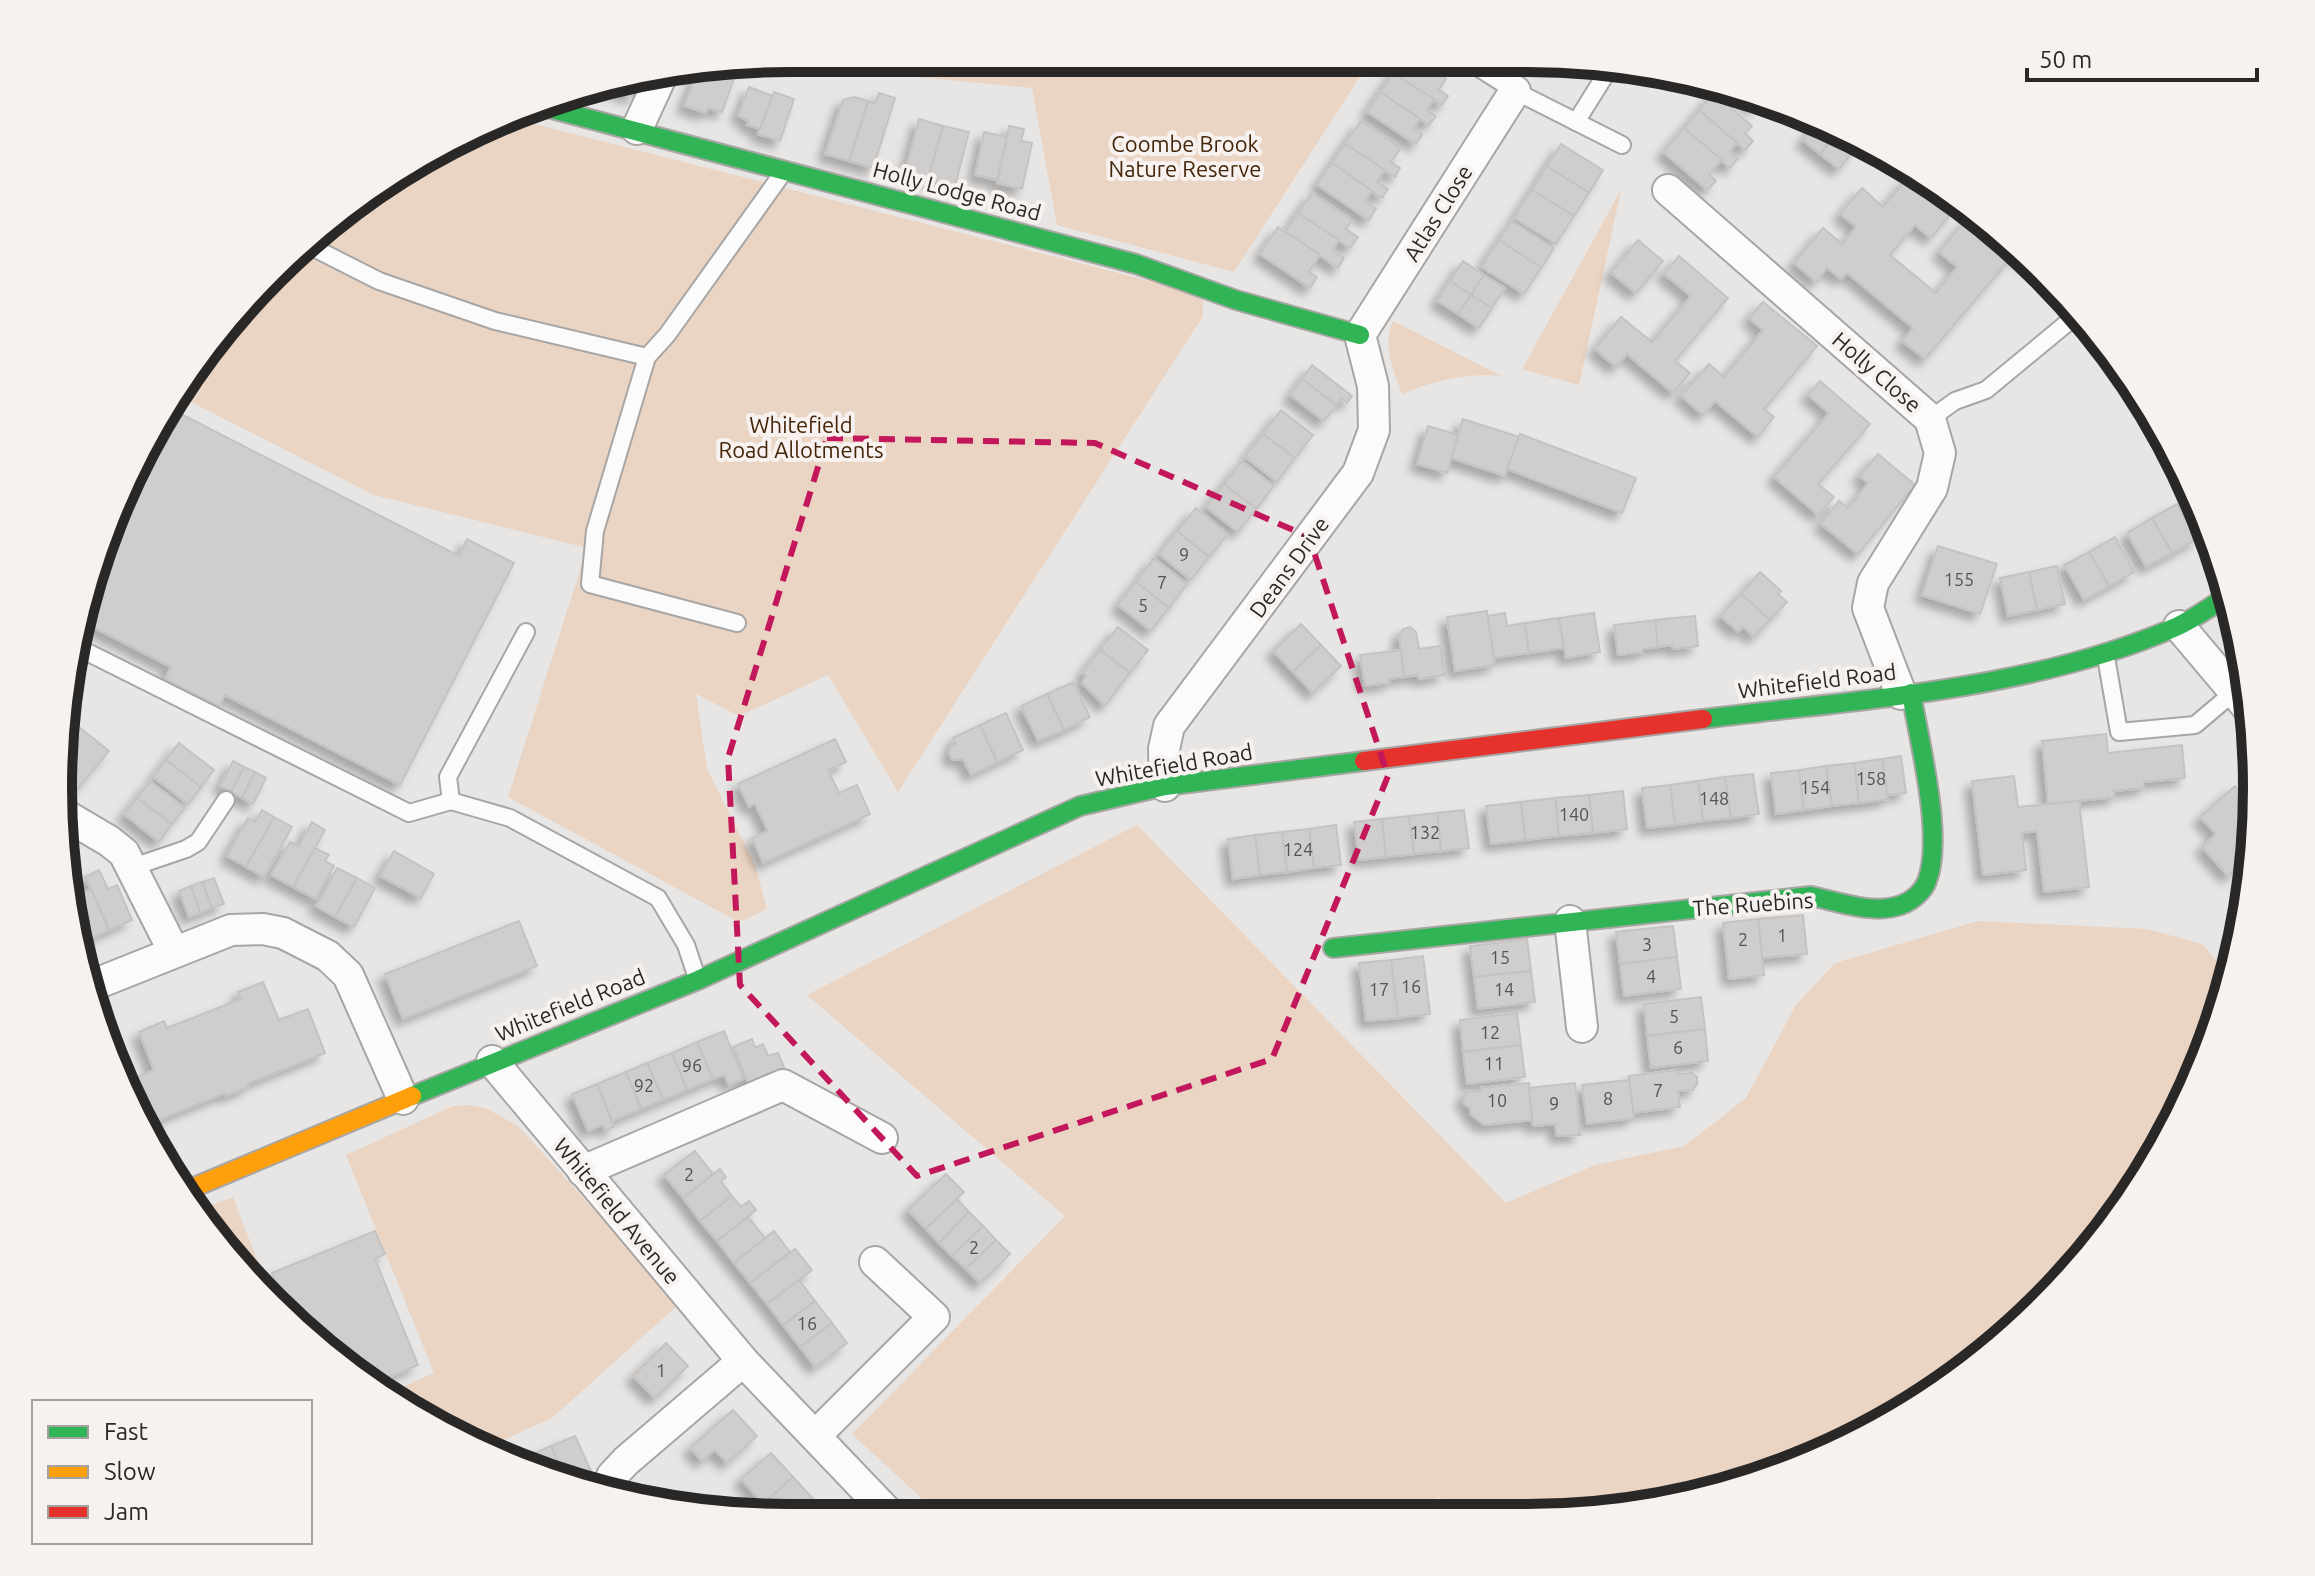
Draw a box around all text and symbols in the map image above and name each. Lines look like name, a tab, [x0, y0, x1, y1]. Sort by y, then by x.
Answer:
scale bar	[2027, 32, 2257, 82]
text: 50 m	[2039, 46, 2092, 73]
park label: Coombe Brook Nature Reserve	[1109, 131, 1261, 181]
street label: Holly Lodge Road	[870, 156, 1044, 225]
street label: Atlas Close	[1398, 160, 1477, 265]
street label: Holly Close	[1828, 326, 1927, 417]
park label: Whitefield Road Allotments	[719, 412, 883, 462]
street label: Deans Drive	[1244, 512, 1333, 622]
house number: 9	[1179, 544, 1189, 564]
house number: 155	[1944, 569, 1974, 589]
house number: 7	[1157, 572, 1167, 592]
house number: 5	[1138, 595, 1148, 615]
street label: Whitefield Road	[1736, 658, 1897, 703]
street label: Whitefield Road	[1093, 738, 1254, 791]
house number: 158	[1856, 768, 1886, 788]
house number: 154	[1800, 777, 1830, 797]
house number: 148	[1699, 788, 1729, 808]
house number: 140	[1559, 804, 1589, 824]
house number: 132	[1410, 822, 1440, 842]
house number: 124	[1283, 839, 1313, 859]
street label: The Ruebins	[1692, 887, 1814, 920]
house number: 1	[1777, 925, 1787, 945]
house number: 2	[1738, 929, 1748, 949]
house number: 3	[1642, 934, 1652, 954]
house number: 15	[1490, 947, 1510, 967]
street label: Whitefield Road	[491, 963, 648, 1046]
house number: 4	[1646, 966, 1656, 986]
house number: 16	[1401, 976, 1421, 996]
house number: 17	[1369, 979, 1389, 999]
house number: 14	[1494, 979, 1514, 999]
house number: 5	[1669, 1006, 1679, 1026]
house number: 12	[1480, 1022, 1500, 1042]
house number: 6	[1673, 1037, 1683, 1057]
house number: 11	[1484, 1053, 1504, 1073]
house number: 96	[682, 1055, 702, 1075]
house number: 92	[634, 1075, 654, 1095]
house number: 7	[1653, 1080, 1663, 1100]
house number: 8	[1603, 1088, 1613, 1108]
house number: 10	[1487, 1090, 1507, 1110]
house number: 9	[1549, 1093, 1559, 1113]
street label: Whitefield Avenue	[549, 1133, 686, 1289]
house number: 2	[684, 1164, 694, 1184]
house number: 2	[969, 1237, 979, 1257]
house number: 16	[797, 1313, 817, 1333]
house number: 1	[656, 1360, 666, 1380]
legend	[32, 1400, 312, 1544]
text: Fast	[104, 1418, 148, 1445]
text: Slow	[104, 1458, 156, 1485]
text: Jam	[104, 1498, 149, 1525]

